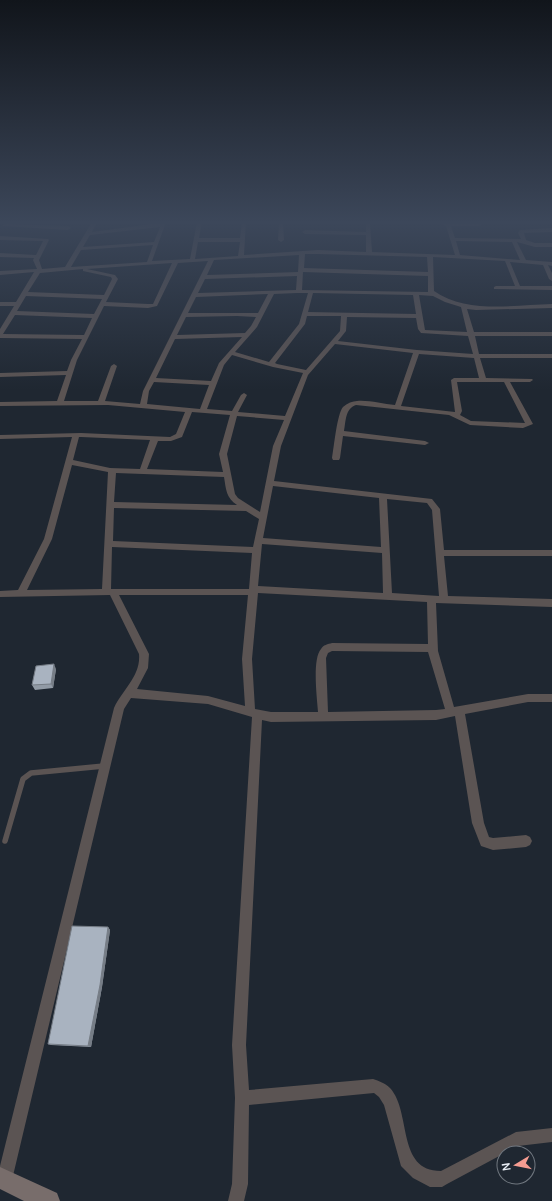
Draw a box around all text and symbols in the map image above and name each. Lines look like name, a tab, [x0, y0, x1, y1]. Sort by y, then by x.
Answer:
north arrow	[496, 1145, 536, 1185]
text: N	[498, 1162, 514, 1172]

